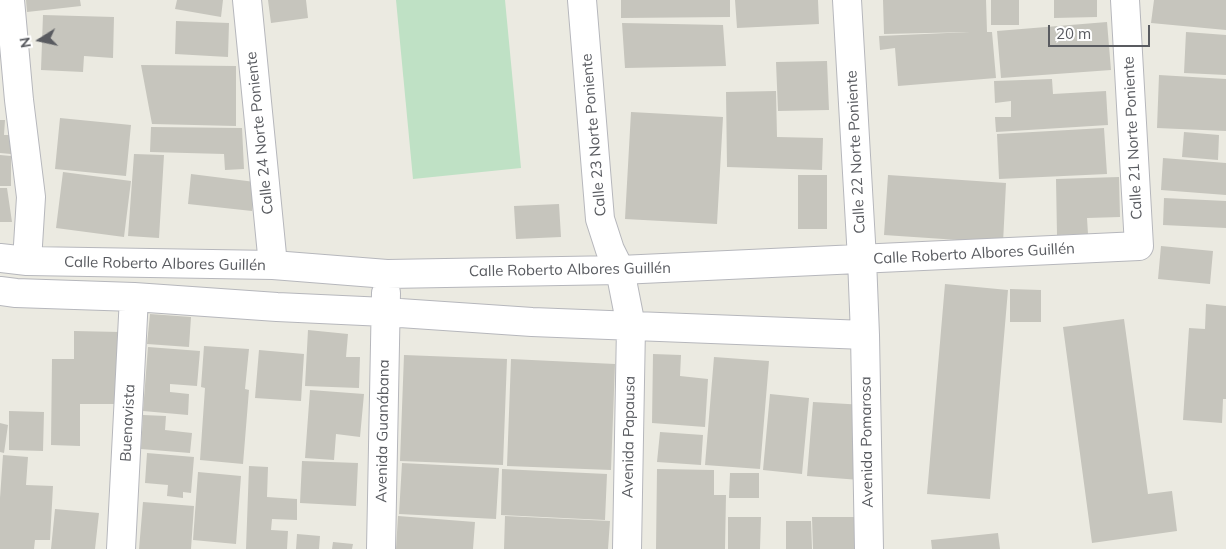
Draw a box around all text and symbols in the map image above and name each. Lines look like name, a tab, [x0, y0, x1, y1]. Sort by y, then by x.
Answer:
north arrow	[15, 15, 65, 65]
scale bar	[1051, 15, 1154, 47]
text: 20 m	[1056, 24, 1091, 43]
text: N	[15, 36, 35, 49]
street label: Calle 24 Norte Poniente	[242, 51, 278, 215]
street label: Calle 23 Norte Poniente	[578, 53, 610, 217]
street label: Calle 21 Norte Poniente	[1120, 56, 1146, 220]
street label: Calle 22 Norte Poniente	[843, 70, 869, 234]
street label: Calle Roberto Albores Guillén	[873, 240, 1075, 268]
street label: Calle Roberto Albores Guillén	[64, 253, 266, 275]
street label: Calle Roberto Albores Guillén	[469, 259, 671, 281]
street label: Avenida Guanábana	[373, 359, 393, 503]
street label: Avenida Papausa	[619, 376, 639, 498]
street label: Avenida Pomarosa	[857, 376, 877, 508]
street label: Buenavista	[117, 384, 139, 462]

